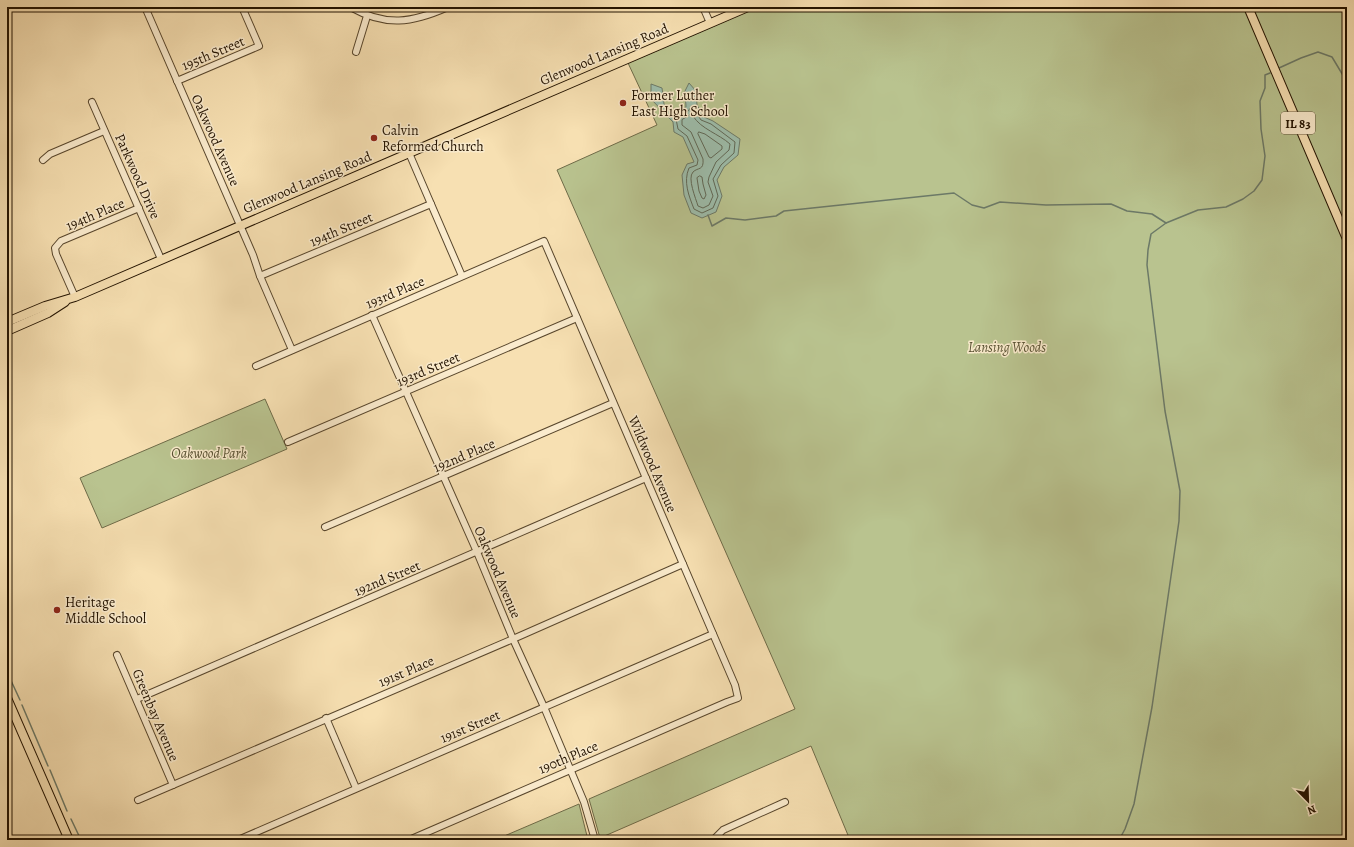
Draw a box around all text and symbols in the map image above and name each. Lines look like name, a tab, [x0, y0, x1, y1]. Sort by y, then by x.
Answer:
street label: Glenwood Lansing Road	[537, 19, 672, 90]
street label: 195th Street	[179, 32, 248, 75]
place label: Former Luther East High School	[631, 86, 729, 121]
street label: Oakwood Avenue	[187, 91, 244, 189]
marker: Former Luther East High School	[618, 98, 628, 108]
road number: IL 83	[1281, 112, 1315, 134]
place label: Calvin Reformed Church	[382, 121, 484, 156]
street label: Parkwood Drive	[110, 131, 165, 222]
marker: Calvin Reformed Church	[369, 133, 379, 143]
street label: Glenwood Lansing Road	[240, 147, 375, 218]
street label: 194th Place	[63, 194, 127, 235]
street label: 194th Street	[307, 208, 376, 251]
street label: 193rd Place	[363, 272, 428, 313]
park label: Lansing Woods	[968, 338, 1046, 357]
street label: 193rd Street	[394, 347, 463, 391]
street label: Wildwood Avenue	[623, 412, 681, 515]
street label: 192nd Place	[430, 434, 498, 477]
park label: Oakwood Park	[171, 444, 247, 463]
street label: Oakwood Avenue	[470, 523, 526, 621]
street label: 192nd Street	[351, 556, 424, 601]
place label: Heritage Middle School	[65, 593, 147, 628]
marker: Heritage Middle School	[52, 605, 62, 615]
street label: 191st Place	[376, 651, 437, 692]
street label: Greenbay Avenue	[128, 666, 184, 764]
street label: 191st Street	[437, 705, 503, 748]
street label: 190th Place	[535, 736, 601, 779]
north arrow	[1288, 781, 1328, 821]
text: N	[1305, 801, 1318, 818]

